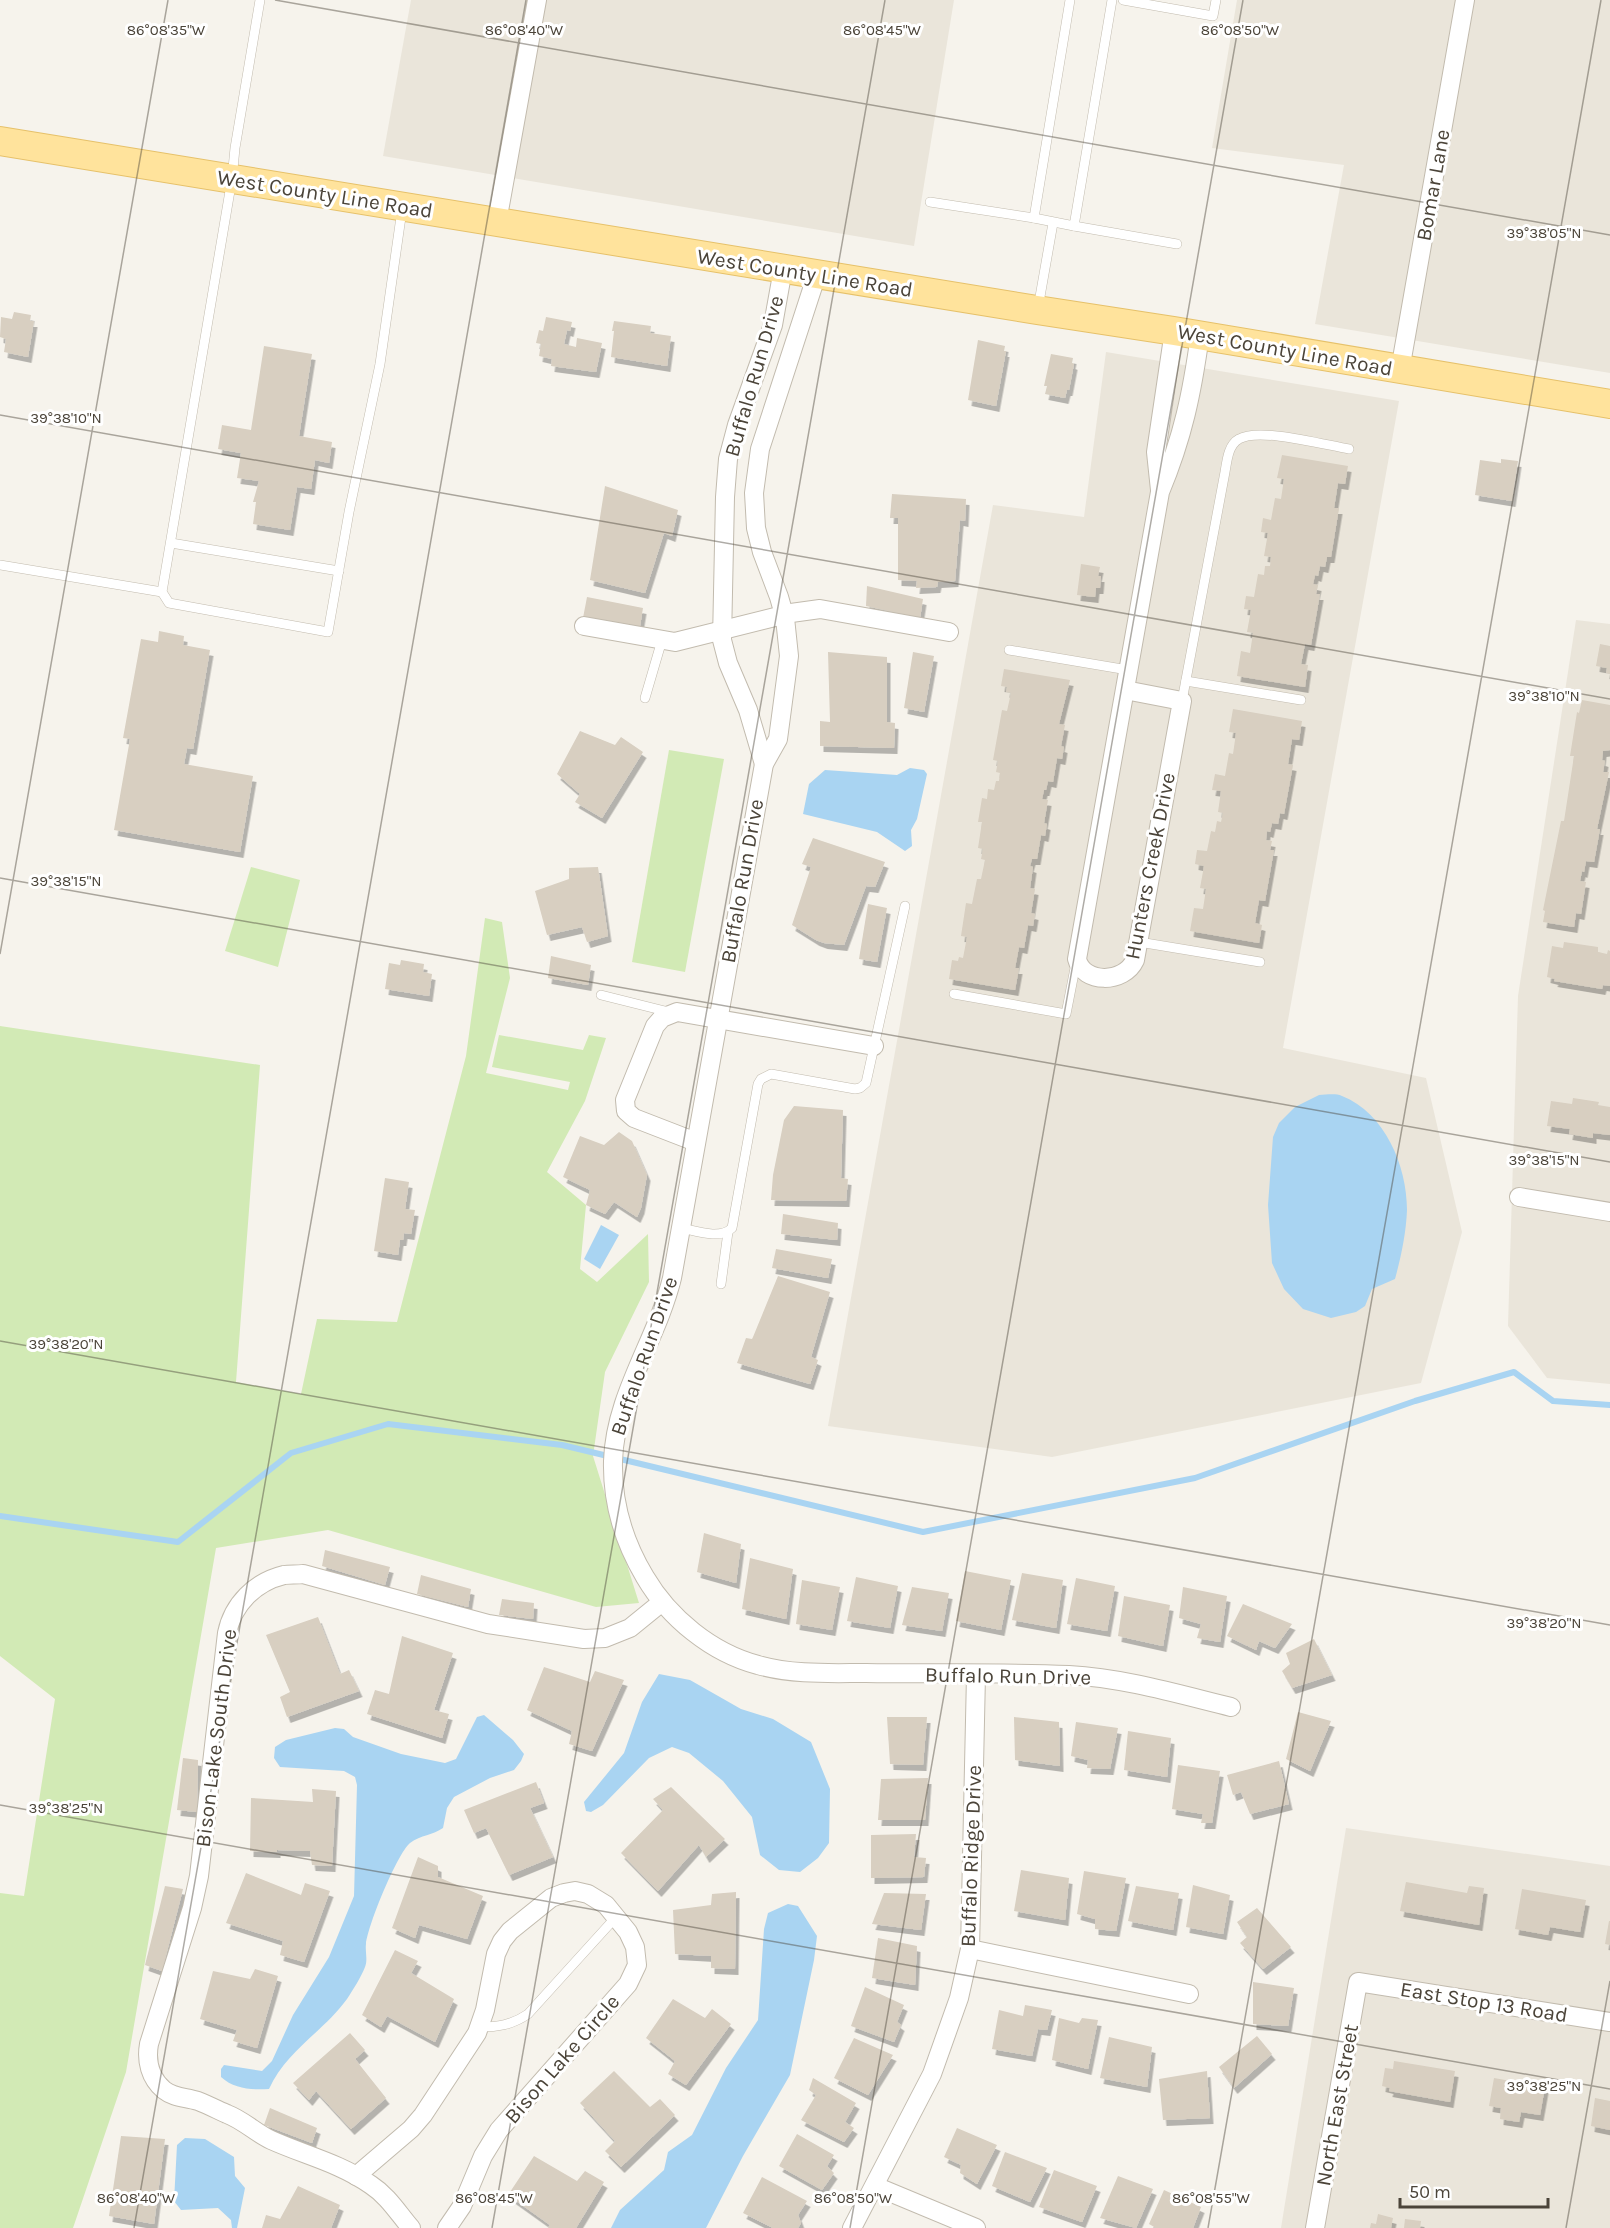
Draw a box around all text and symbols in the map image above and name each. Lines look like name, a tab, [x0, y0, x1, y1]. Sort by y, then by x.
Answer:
text: 86°08'35"W	[127, 21, 206, 39]
text: 86°08'40"W	[485, 21, 564, 39]
text: 86°08'45"W	[843, 21, 922, 39]
text: 86°08'50"W	[1201, 21, 1280, 39]
street label: Bomar Lane	[1411, 127, 1455, 243]
street label: West County Line Road	[215, 165, 435, 223]
text: 39°38'05"N	[1507, 224, 1581, 242]
street label: West County Line Road	[695, 244, 915, 302]
street label: Buffalo Run Drive	[720, 293, 788, 459]
street label: West County Line Road	[1176, 319, 1394, 381]
text: 39°38'10"N	[30, 409, 102, 427]
text: 39°38'10"N	[1508, 687, 1580, 705]
street label: Hunters Creek Drive	[1120, 771, 1180, 961]
street label: Buffalo Run Drive	[716, 797, 768, 965]
text: 39°38'15"N	[30, 872, 102, 890]
text: 39°38'15"N	[1508, 1151, 1580, 1169]
street label: Buffalo Run Drive	[606, 1273, 682, 1439]
text: 39°38'20"N	[28, 1335, 104, 1353]
text: 39°38'20"N	[1506, 1614, 1582, 1632]
street label: Bison Lake South Drive	[191, 1627, 241, 1849]
street label: Buffalo Run Drive	[925, 1663, 1091, 1689]
street label: Buffalo Ridge Drive	[956, 1764, 986, 1948]
text: 39°38'25"N	[29, 1799, 103, 1817]
street label: East Stop 13 Road	[1399, 1977, 1569, 2027]
street label: Bison Lake Circle	[500, 1990, 624, 2128]
street label: North East Street	[1311, 2022, 1363, 2188]
text: 39°38'25"N	[1507, 2077, 1581, 2095]
scale bar	[1400, 2171, 1548, 2209]
text: 50 m	[1409, 2181, 1451, 2203]
text: 86°08'40"W	[97, 2189, 176, 2207]
text: 86°08'45"W	[455, 2189, 534, 2207]
text: 86°08'50"W	[814, 2189, 893, 2207]
text: 86°08'55"W	[1172, 2189, 1251, 2207]

